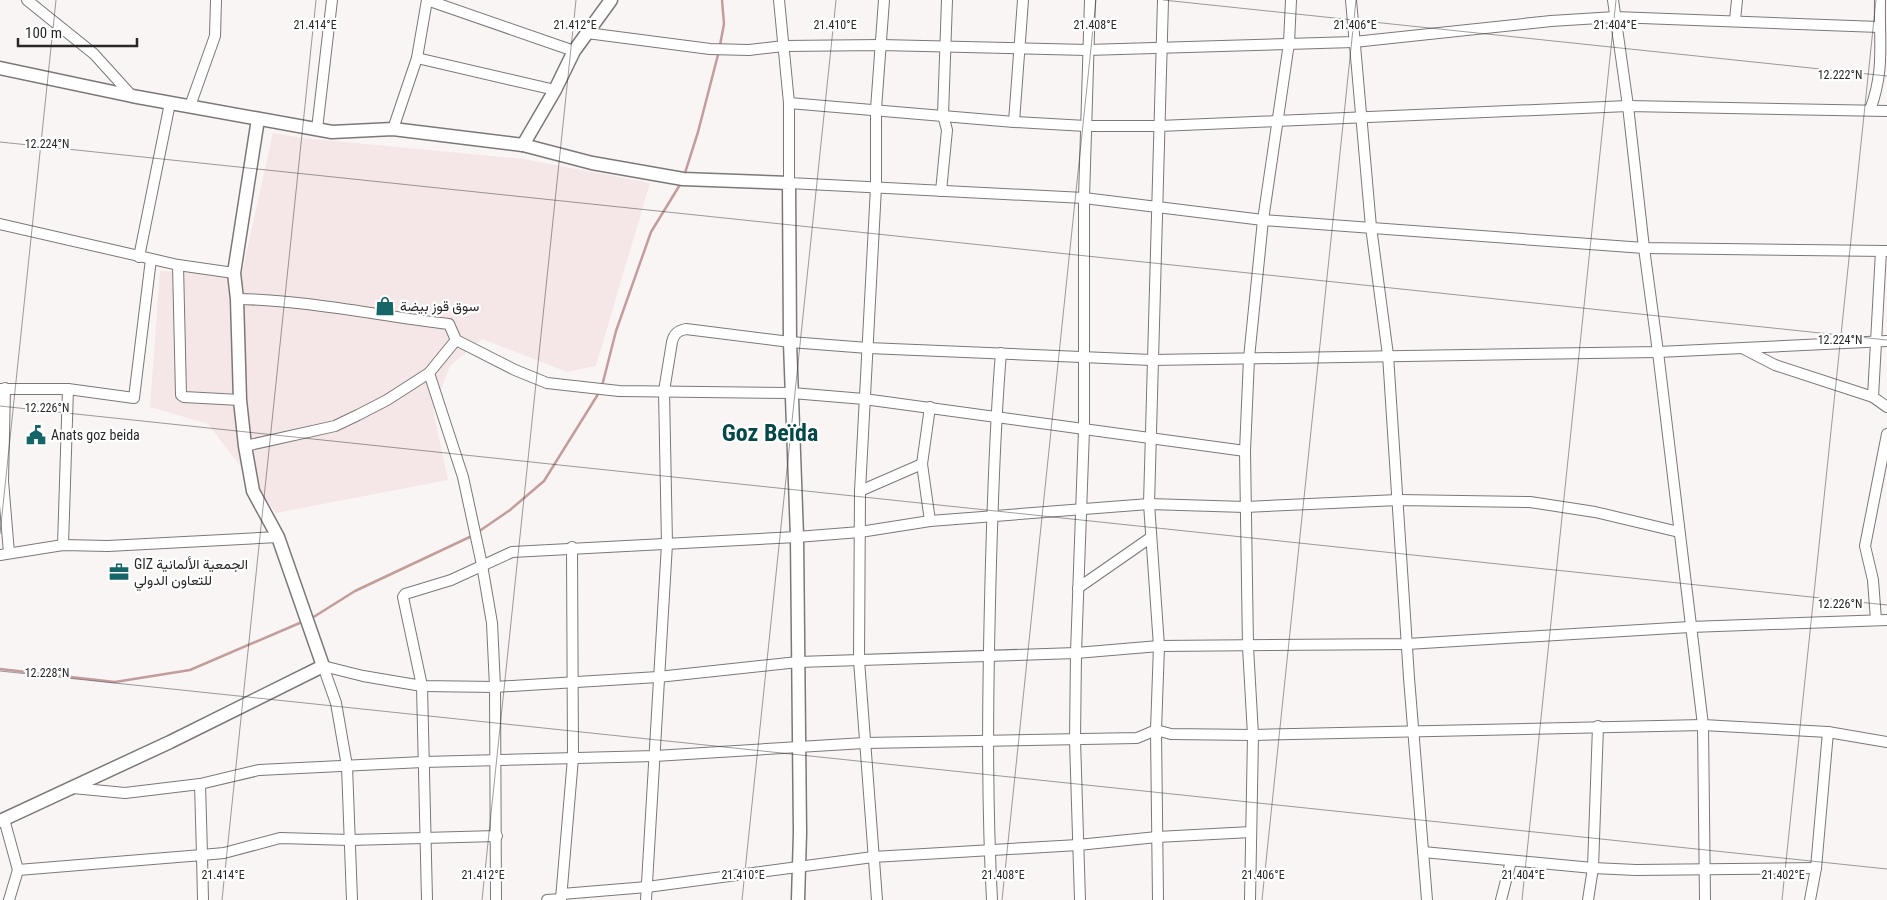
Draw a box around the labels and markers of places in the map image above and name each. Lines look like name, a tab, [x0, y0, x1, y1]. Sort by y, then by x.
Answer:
shop icon: سوق قوز بيضة	[374, 295, 396, 317]
place label: سوق قوز بيضة	[400, 298, 479, 315]
public building icon: Anats goz beida	[25, 424, 47, 446]
place label: Anats goz beida	[51, 427, 140, 443]
place label: GIZ الجمعية الألمانية للتعاون الدولي	[134, 556, 248, 592]
office icon: GIZ الجمعية الألمانية للتعاون الدولي	[108, 561, 130, 583]

